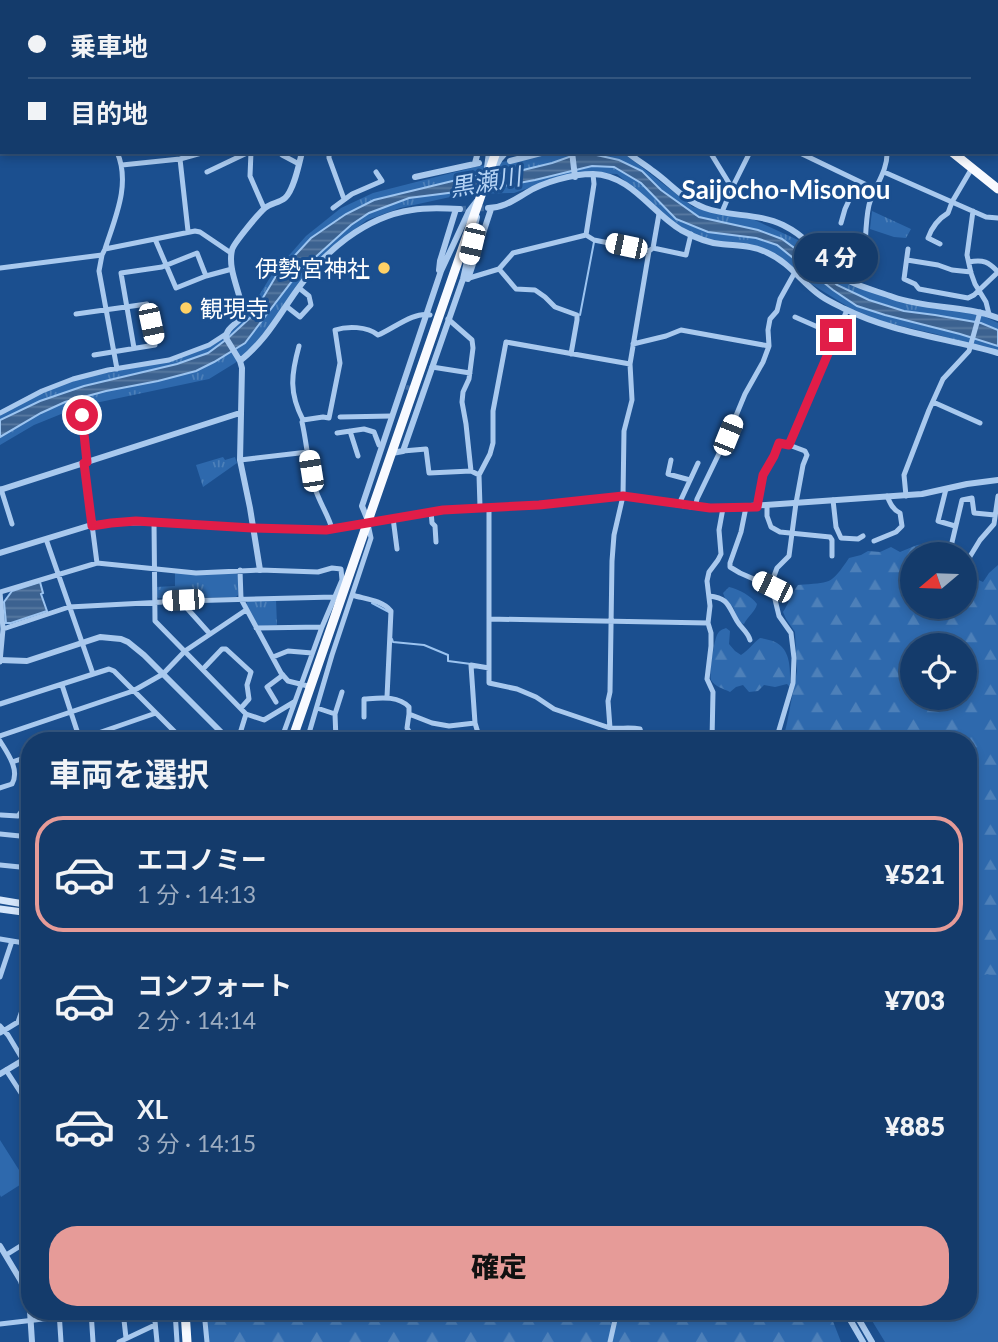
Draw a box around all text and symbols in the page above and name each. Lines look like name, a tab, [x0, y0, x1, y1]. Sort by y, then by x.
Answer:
text: 乗車地	[70, 30, 148, 62]
text: 目的地	[70, 97, 148, 129]
water label: 黒瀬川	[447, 160, 526, 202]
district label: Saijocho-Misonou	[682, 173, 890, 205]
car	[458, 221, 487, 267]
car	[604, 231, 649, 261]
callout: 4 分	[794, 233, 878, 282]
text: 4 分	[815, 243, 857, 271]
place label: 伊勢宮神社	[255, 254, 370, 282]
marker: 伊勢宮神社	[376, 260, 392, 276]
place label: 観現寺	[200, 294, 269, 322]
marker: 観現寺	[178, 300, 194, 316]
car	[137, 301, 166, 347]
route end	[820, 319, 852, 351]
route start	[66, 399, 98, 431]
car	[711, 412, 746, 458]
car	[298, 449, 325, 493]
north arrow	[900, 542, 976, 620]
map controls	[900, 542, 977, 710]
car	[749, 568, 796, 606]
car	[162, 588, 205, 612]
button: locate	[900, 633, 977, 710]
text: 車両を選択	[49, 754, 209, 793]
icon: car	[53, 843, 116, 906]
text: エコノミー	[137, 843, 267, 875]
text: ¥521	[885, 858, 945, 890]
text: 1 分 · 14:13	[137, 880, 256, 908]
icon: car	[53, 969, 116, 1032]
text: コンフォート	[137, 969, 292, 1001]
text: ¥703	[885, 984, 945, 1016]
text: 2 分 · 14:14	[137, 1006, 256, 1034]
text: XL	[137, 1093, 168, 1125]
icon: car	[53, 1095, 116, 1158]
text: ¥885	[885, 1110, 945, 1142]
text: 3 分 · 14:15	[137, 1129, 256, 1157]
button: 確定	[49, 1226, 949, 1306]

